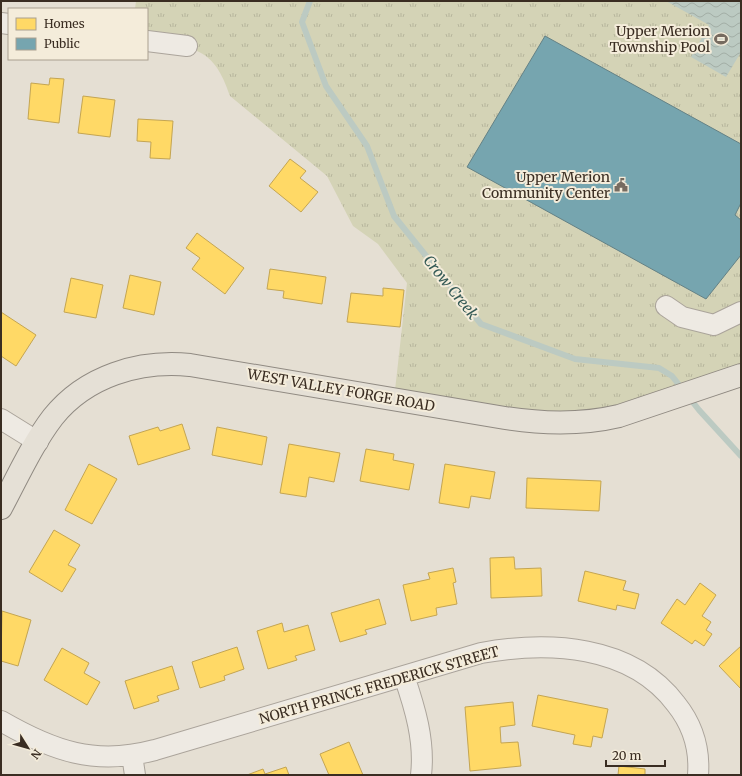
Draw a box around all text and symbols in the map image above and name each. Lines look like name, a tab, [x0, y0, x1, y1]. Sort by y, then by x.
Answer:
legend	[8, 8, 148, 60]
text: Homes	[44, 16, 85, 31]
place label: Upper Merion Township Pool	[609, 22, 711, 56]
sports icon: Upper Merion Township Pool	[713, 31, 729, 47]
text: Public	[44, 36, 80, 51]
place label: Upper Merion Community Center	[482, 168, 610, 202]
public building icon: Upper Merion Community Center	[613, 177, 629, 193]
water label: Crow Creek	[419, 251, 483, 324]
street label: WEST VALLEY FORGE ROAD	[245, 364, 437, 415]
street label: NORTH PRINCE FREDERICK STREET	[257, 642, 501, 728]
north arrow	[8, 728, 48, 768]
scale bar	[606, 742, 665, 768]
text: N	[28, 746, 44, 762]
text: 20 m	[612, 748, 641, 763]

